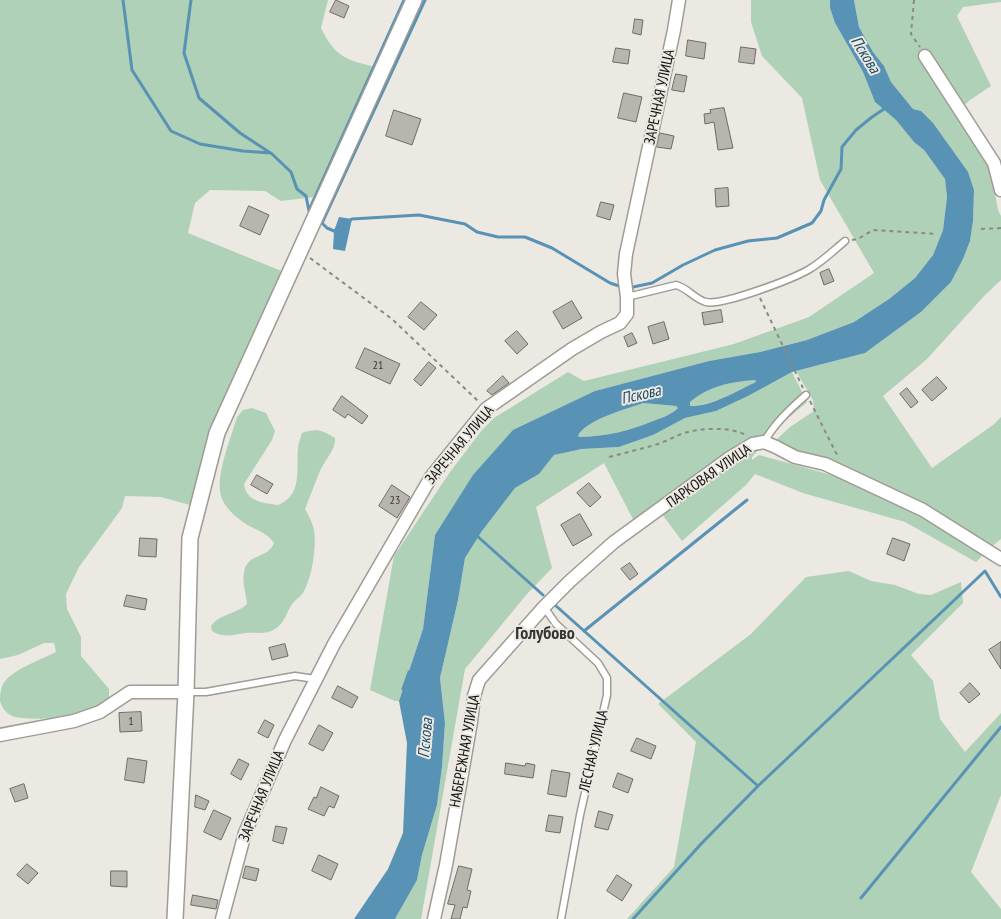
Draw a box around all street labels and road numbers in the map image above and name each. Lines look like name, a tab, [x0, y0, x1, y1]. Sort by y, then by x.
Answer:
street label: ЗАРЕЧНАЯ УЛИЦА	[641, 48, 679, 146]
street label: ЗАРЕЧНАЯ УЛИЦА	[422, 402, 498, 488]
street label: ПАРКОВАЯ УЛИЦА	[663, 440, 755, 512]
street label: НАБЕРЕЖНАЯ УЛИЦА	[446, 693, 484, 809]
street label: ЛЕСНАЯ УЛИЦА	[576, 708, 612, 794]
street label: ЗАРЕЧНАЯ УЛИЦА	[235, 748, 289, 844]

